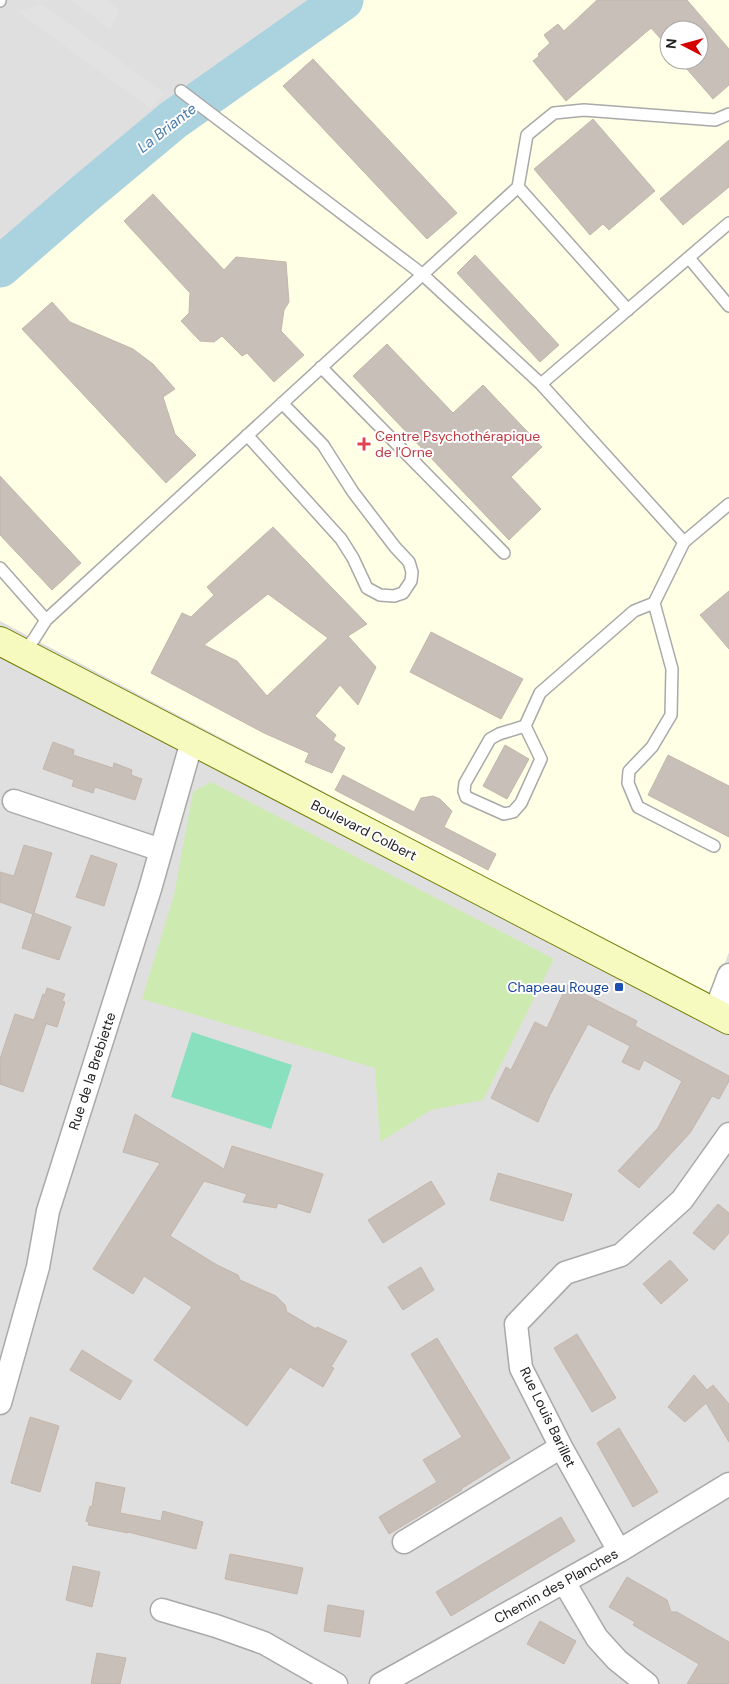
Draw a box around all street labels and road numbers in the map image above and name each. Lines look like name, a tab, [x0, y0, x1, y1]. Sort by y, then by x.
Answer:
street label: Boulevard Colbert	[308, 796, 420, 864]
street label: Rue de la Brebiette	[64, 1010, 120, 1132]
street label: Rue Louis Barillet	[516, 1364, 580, 1470]
street label: Chemin des Planches	[491, 1544, 621, 1628]

